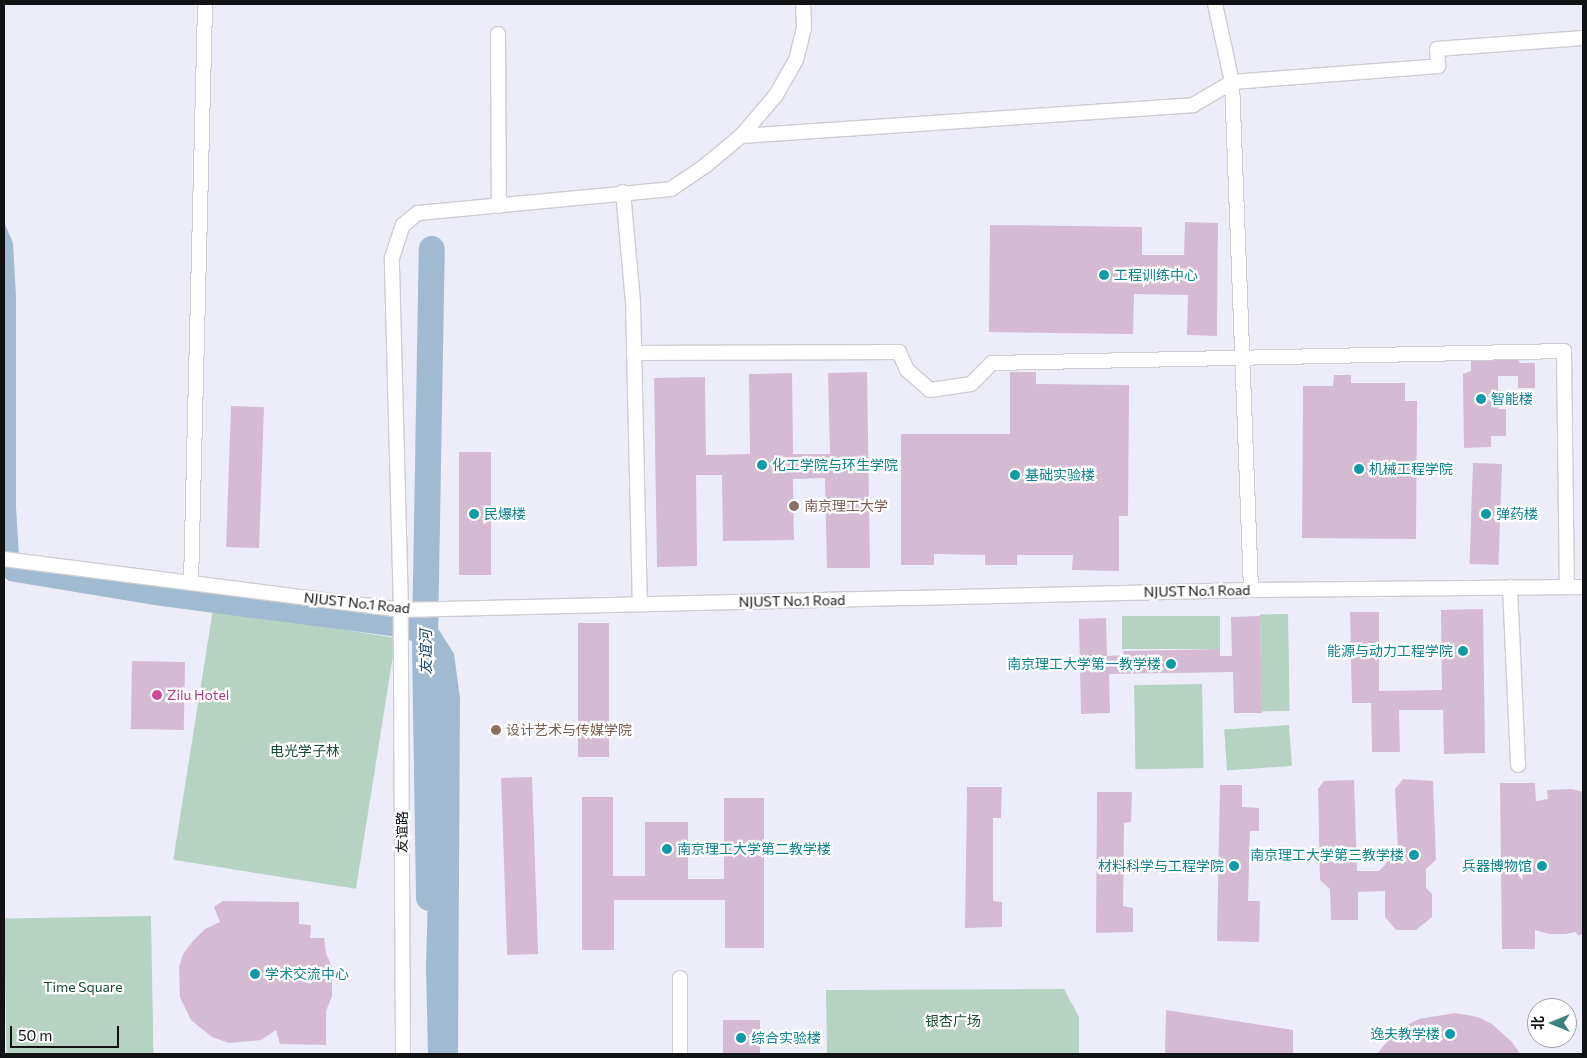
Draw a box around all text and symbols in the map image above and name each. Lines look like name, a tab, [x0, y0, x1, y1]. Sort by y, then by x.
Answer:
place label: 工程训练中心	[1114, 267, 1198, 283]
marker: 工程训练中心	[1098, 269, 1110, 281]
place label: 智能楼	[1491, 391, 1533, 407]
marker: 智能楼	[1475, 393, 1487, 405]
place label: 化工学院与环生学院	[772, 457, 898, 473]
marker: 化工学院与环生学院	[756, 459, 768, 471]
place label: 机械工程学院	[1369, 461, 1453, 477]
marker: 机械工程学院	[1353, 463, 1365, 475]
place label: 基础实验楼	[1025, 467, 1095, 483]
marker: 基础实验楼	[1009, 469, 1021, 481]
place label: 南京理工大学	[804, 498, 888, 514]
marker: 南京理工大学	[788, 500, 800, 512]
place label: 民爆楼	[484, 506, 526, 522]
place label: 弹药楼	[1496, 506, 1538, 522]
marker: 民爆楼	[468, 508, 480, 520]
marker: 弹药楼	[1480, 508, 1492, 520]
street label: NJUST No.1 Road	[1144, 582, 1250, 600]
street label: NJUST No.1 Road	[303, 589, 411, 617]
street label: NJUST No.1 Road	[739, 592, 845, 610]
water label: 友谊河	[417, 630, 435, 674]
place label: 能源与动力工程学院	[1327, 643, 1453, 659]
marker: 能源与动力工程学院	[1457, 645, 1469, 657]
place label: 南京理工大学第一教学楼	[1007, 656, 1161, 672]
marker: 南京理工大学第一教学楼	[1165, 658, 1177, 670]
place label: Zilu Hotel	[167, 687, 229, 703]
marker: Zilu Hotel	[151, 689, 163, 701]
place label: 设计艺术与传媒学院	[506, 722, 632, 738]
marker: 设计艺术与传媒学院	[490, 724, 502, 736]
park label: 电光学子林	[270, 743, 340, 759]
street label: 友谊路	[394, 811, 410, 853]
place label: 南京理工大学第二教学楼	[677, 841, 831, 857]
marker: 南京理工大学第二教学楼	[661, 843, 673, 855]
place label: 南京理工大学第三教学楼	[1250, 847, 1404, 863]
marker: 南京理工大学第三教学楼	[1408, 849, 1420, 861]
place label: 材料科学与工程学院	[1098, 858, 1224, 874]
place label: 兵器博物馆	[1462, 858, 1532, 874]
marker: 材料科学与工程学院	[1228, 860, 1240, 872]
marker: 兵器博物馆	[1536, 860, 1548, 872]
place label: 学术交流中心	[265, 966, 349, 982]
marker: 学术交流中心	[249, 968, 261, 980]
park label: Time Square	[43, 979, 123, 995]
north arrow	[1527, 998, 1577, 1048]
park label: 银杏广场	[925, 1013, 981, 1029]
scale bar	[12, 1016, 121, 1048]
text: 北	[1529, 1016, 1546, 1030]
text: 50 m	[18, 1026, 52, 1044]
place label: 逸夫教学楼	[1370, 1026, 1440, 1042]
marker: 逸夫教学楼	[1444, 1028, 1456, 1040]
place label: 综合实验楼	[751, 1030, 821, 1046]
marker: 综合实验楼	[735, 1032, 747, 1044]

